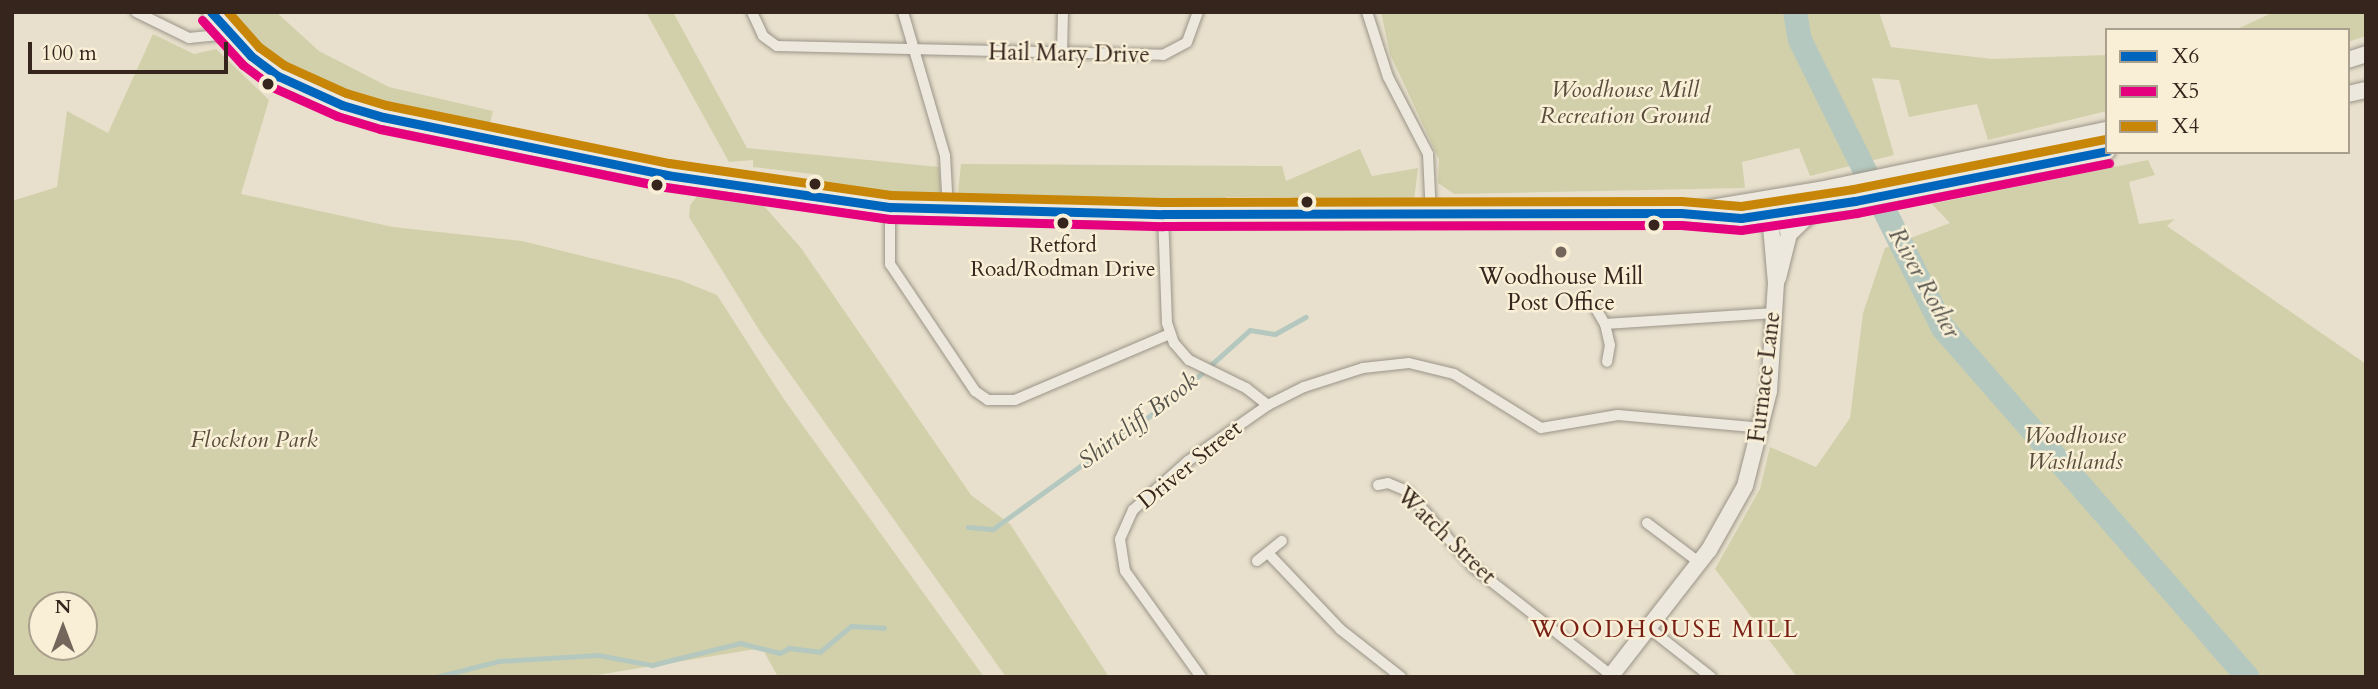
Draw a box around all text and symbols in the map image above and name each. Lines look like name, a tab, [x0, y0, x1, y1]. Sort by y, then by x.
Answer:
scale bar	[32, 28, 231, 72]
legend	[2105, 28, 2350, 154]
text: 100 m	[41, 39, 97, 68]
street label: Hail Mary Drive	[988, 39, 1150, 69]
text: X6	[2172, 42, 2199, 71]
park label: Woodhouse Mill Recreation Ground	[1540, 76, 1710, 130]
unlabelled marker	[261, 77, 275, 91]
text: X5	[2172, 77, 2199, 106]
text: X4	[2172, 112, 2199, 141]
unlabelled marker	[808, 177, 822, 191]
unlabelled marker	[650, 178, 664, 192]
unlabelled marker	[1300, 195, 1314, 209]
marker: Retford Road/Rodman Drive	[1056, 216, 1070, 230]
unlabelled marker	[1647, 218, 1661, 232]
water label: River Rother	[1882, 223, 1966, 343]
place label: Retford Road/Rodman Drive	[970, 233, 1156, 283]
marker: Woodhouse Mill Post Office	[1553, 244, 1569, 260]
place label: Woodhouse Mill Post Office	[1479, 263, 1643, 317]
street label: Furnace Lane	[1743, 310, 1787, 444]
water label: Shirtcliff Brook	[1072, 367, 1204, 475]
street label: Driver Street	[1133, 415, 1247, 515]
park label: Woodhouse Washlands	[2024, 422, 2126, 476]
park label: Flockton Park	[190, 426, 318, 454]
street label: Watch Street	[1391, 482, 1501, 590]
north arrow	[28, 591, 98, 661]
text: N	[55, 594, 71, 620]
district label: WOODHOUSE MILL	[1532, 616, 1798, 644]

